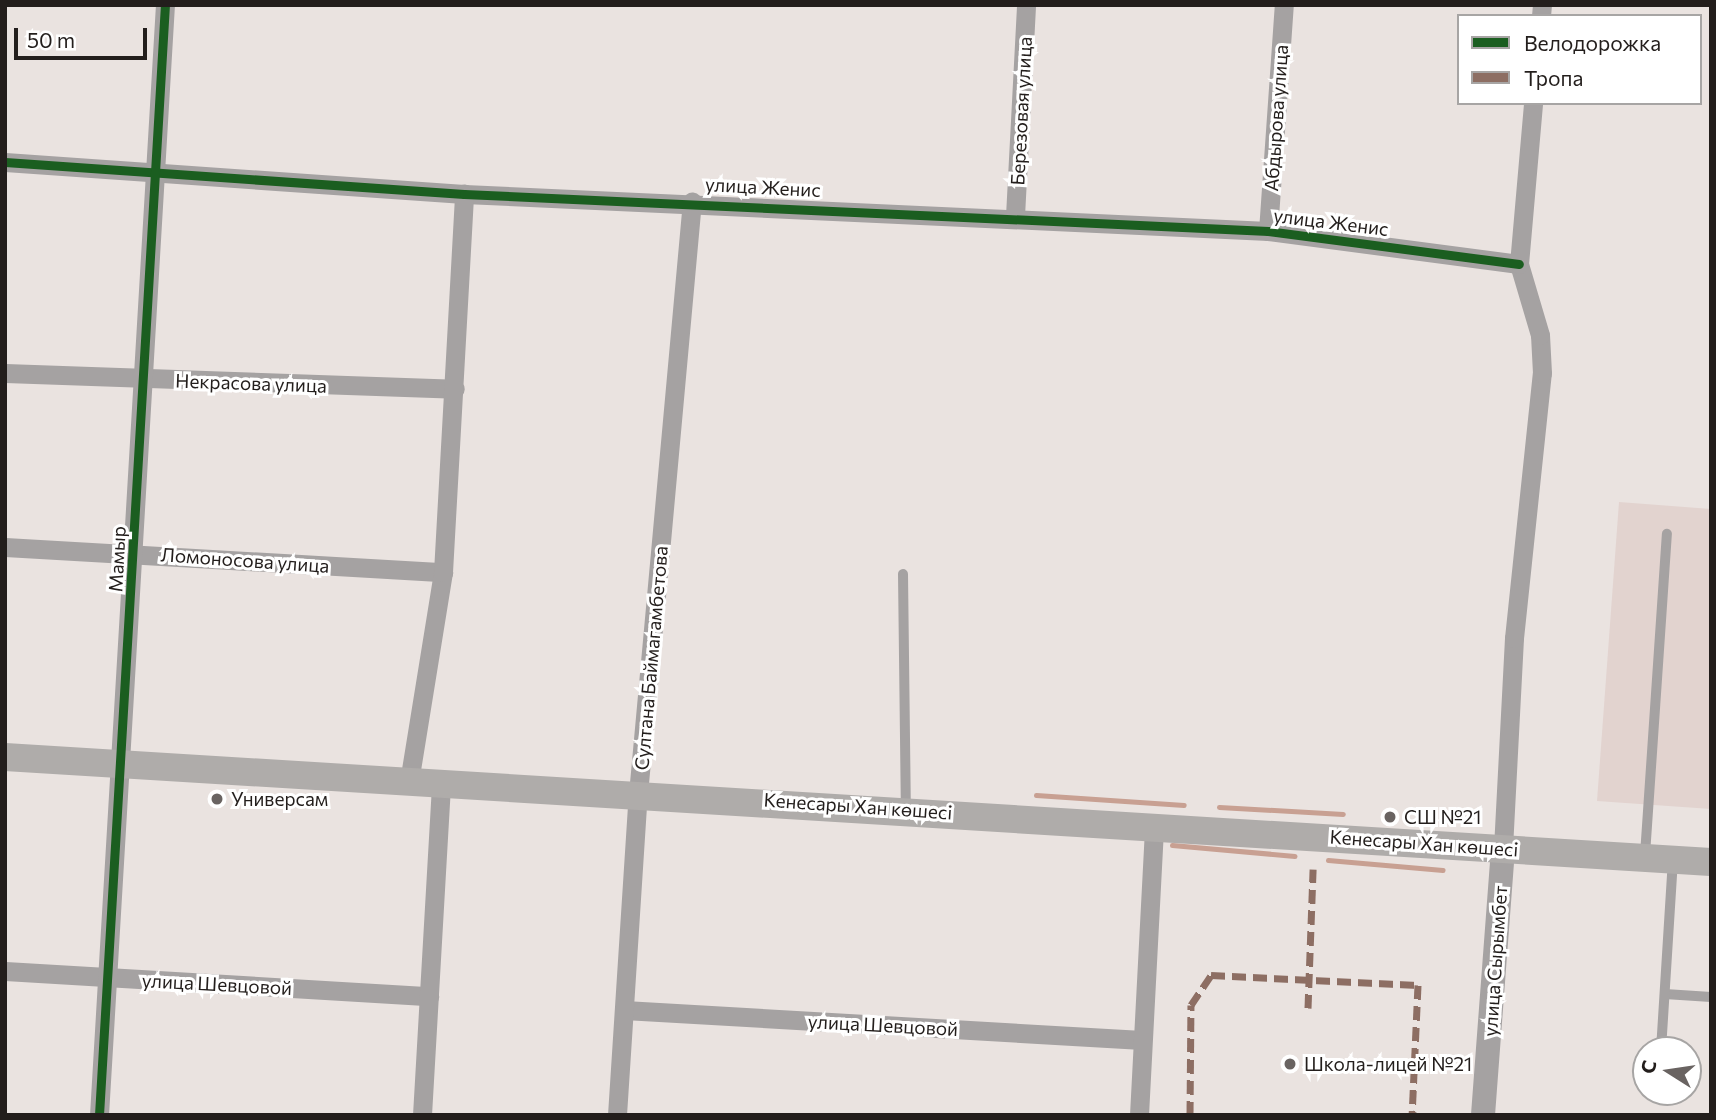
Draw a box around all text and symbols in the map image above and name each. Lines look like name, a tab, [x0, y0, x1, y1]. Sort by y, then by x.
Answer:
scale bar	[18, 14, 150, 58]
legend	[1457, 14, 1702, 105]
text: 50 m	[27, 27, 75, 52]
text: Велодорожка	[1524, 30, 1661, 55]
street label: Березовая улица	[1006, 36, 1036, 186]
street label: Абдырова улица	[1260, 44, 1292, 192]
text: Тропа	[1524, 65, 1583, 90]
street label: улица Женис	[705, 173, 821, 201]
street label: улица Женис	[1272, 204, 1390, 240]
street label: Некрасова улица	[175, 369, 327, 397]
street label: Мамыр	[104, 525, 130, 593]
street label: Ломоносова улица	[160, 543, 330, 577]
street label: Султана Баймагамбетова	[630, 545, 672, 771]
place label: Универсам	[231, 788, 328, 810]
street label: Кенесары Хан көшесі	[763, 788, 953, 824]
marker: Универсам	[209, 791, 225, 807]
place label: СШ №21	[1404, 806, 1481, 828]
marker: СШ №21	[1382, 809, 1398, 825]
street label: Кенесары Хан көшесі	[1329, 825, 1519, 861]
street label: улица Сырымбет	[1478, 885, 1512, 1037]
street label: улица Шевцовой	[141, 969, 293, 999]
street label: улица Шевцовой	[807, 1010, 959, 1040]
north arrow	[1632, 1036, 1702, 1106]
place label: Школа-лицей №21	[1304, 1053, 1472, 1075]
marker: Школа-лицей №21	[1282, 1056, 1298, 1072]
text: С	[1635, 1058, 1661, 1076]

